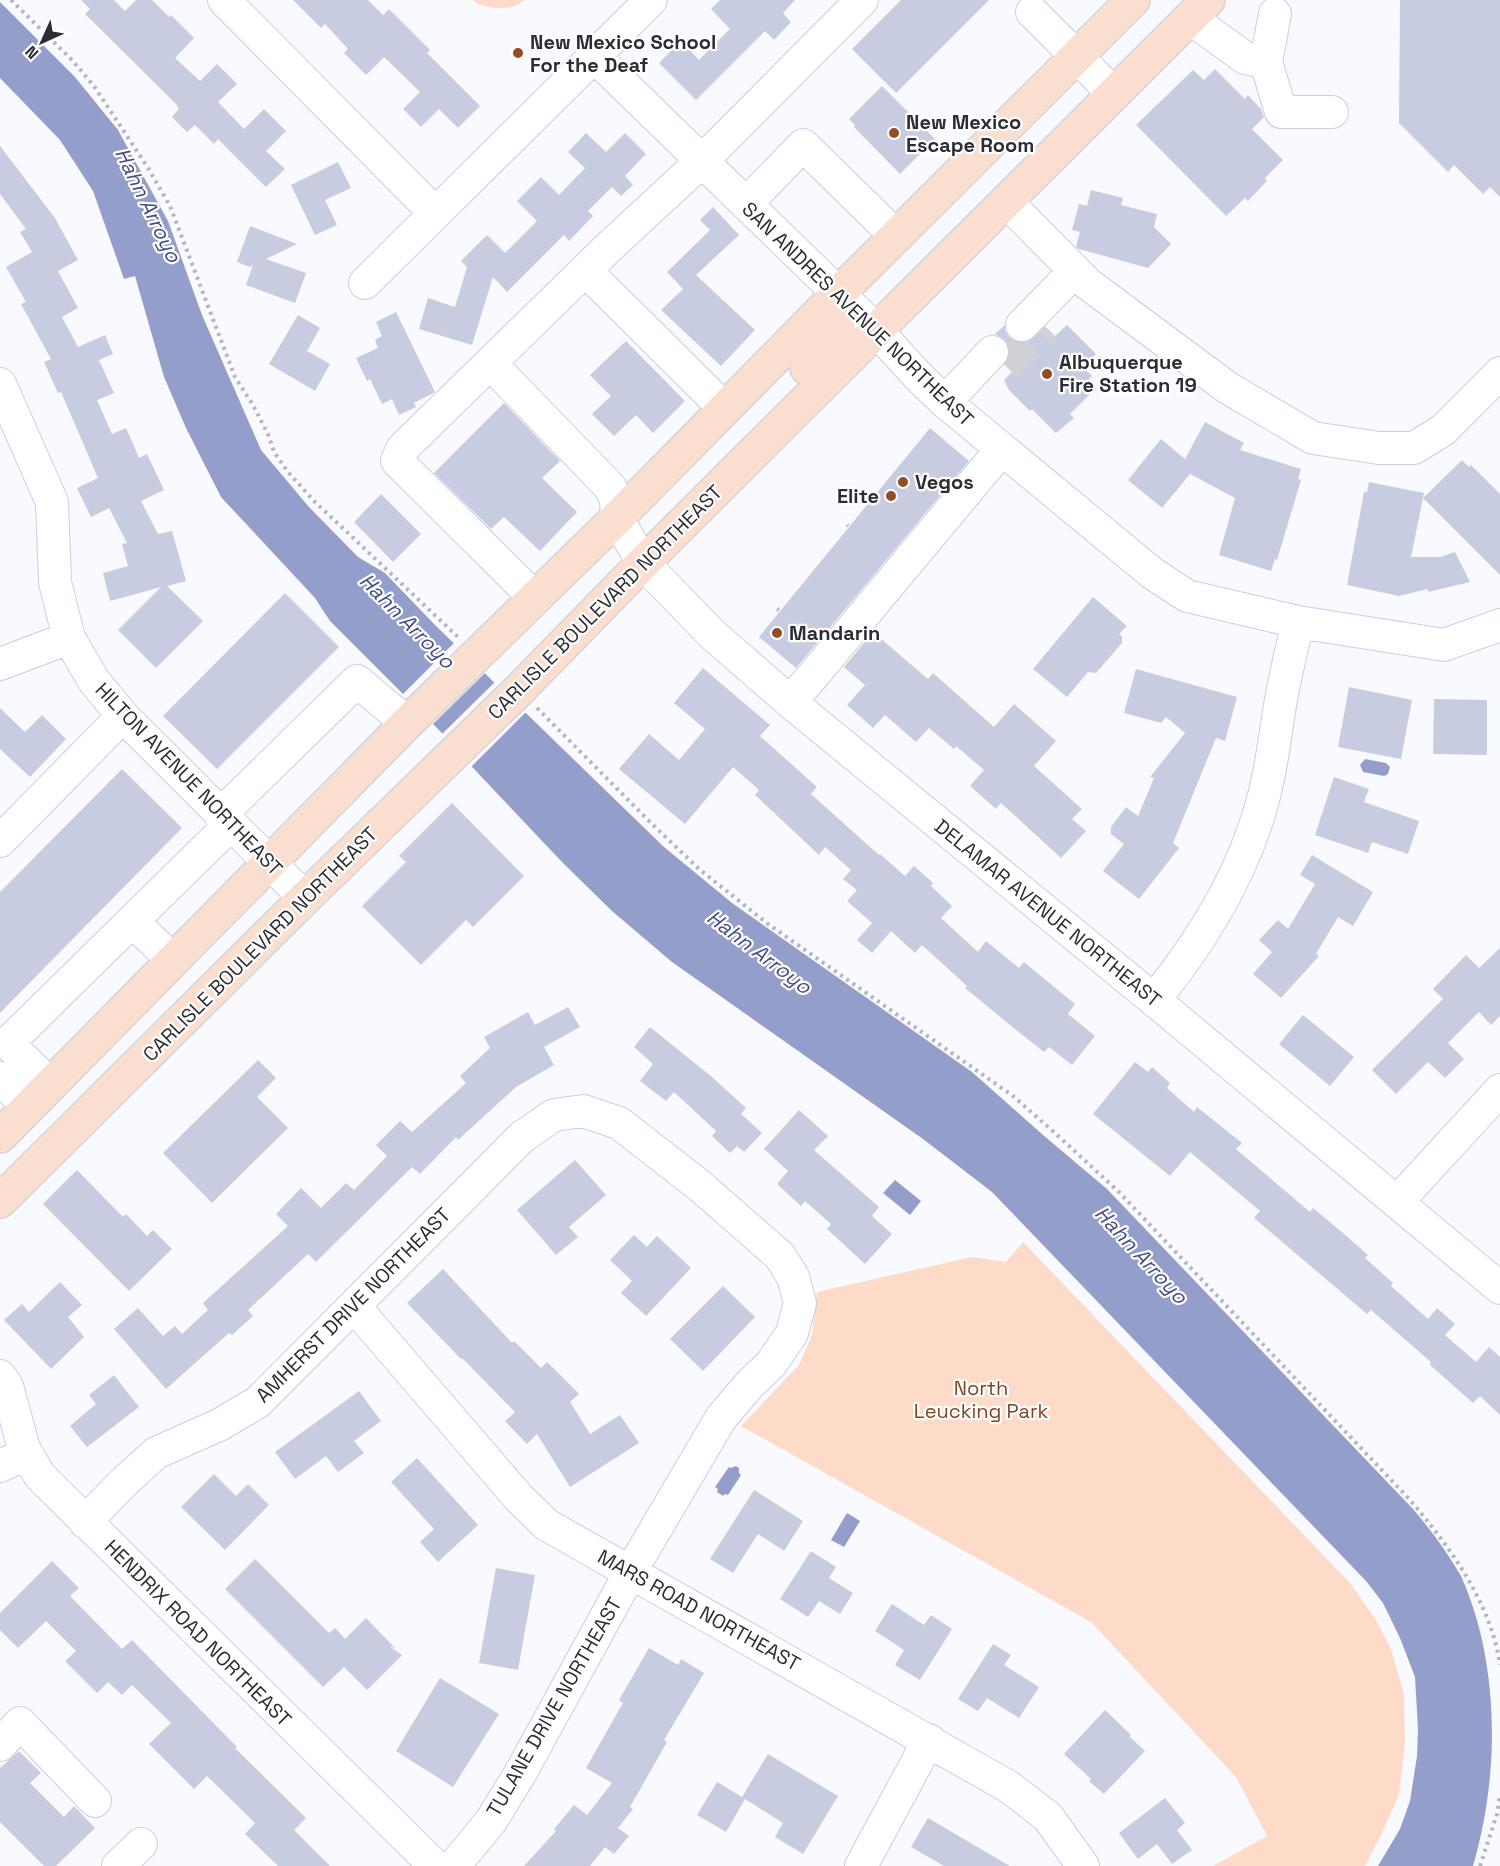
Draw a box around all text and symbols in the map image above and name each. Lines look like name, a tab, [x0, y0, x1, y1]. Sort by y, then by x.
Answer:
north arrow	[12, 12, 72, 72]
place label: New Mexico School For the Deaf	[530, 29, 716, 78]
text: N	[21, 41, 43, 63]
marker: New Mexico School For the Deaf	[511, 46, 525, 60]
place label: New Mexico Escape Room	[906, 109, 1034, 158]
marker: New Mexico Escape Room	[887, 126, 901, 140]
water label: Hahn Arroyo	[109, 143, 188, 267]
street label: SAN ANDRES AVENUE NORTHEAST	[737, 196, 980, 432]
place label: Albuquerque Fire Station 19	[1059, 349, 1197, 398]
marker: Albuquerque Fire Station 19	[1040, 367, 1054, 381]
place label: Vegos	[915, 469, 974, 495]
marker: Vegos	[896, 475, 910, 489]
street label: CARLISLE BOULEVARD NORTHEAST	[482, 479, 728, 725]
place label: Elite	[837, 483, 879, 509]
marker: Elite	[884, 489, 898, 503]
water label: Hahn Arroyo	[354, 567, 462, 675]
place label: Mandarin	[789, 620, 880, 646]
marker: Mandarin	[770, 626, 784, 640]
street label: HILTON AVENUE NORTHEAST	[90, 677, 289, 881]
street label: DELAMAR AVENUE NORTHEAST	[929, 813, 1167, 1013]
street label: CARLISLE BOULEVARD NORTHEAST	[137, 821, 383, 1067]
water label: Hahn Arroyo	[702, 903, 818, 1000]
water label: Hahn Arroyo	[1089, 1200, 1194, 1310]
street label: AMHERST DRIVE NORTHEAST	[250, 1202, 456, 1408]
park label: North Leucking Park	[914, 1375, 1048, 1424]
street label: HENDRIX ROAD NORTHEAST	[99, 1534, 297, 1732]
street label: MARS ROAD NORTHEAST	[593, 1543, 805, 1677]
street label: TULANE DRIVE NORTHEAST	[480, 1592, 628, 1821]

